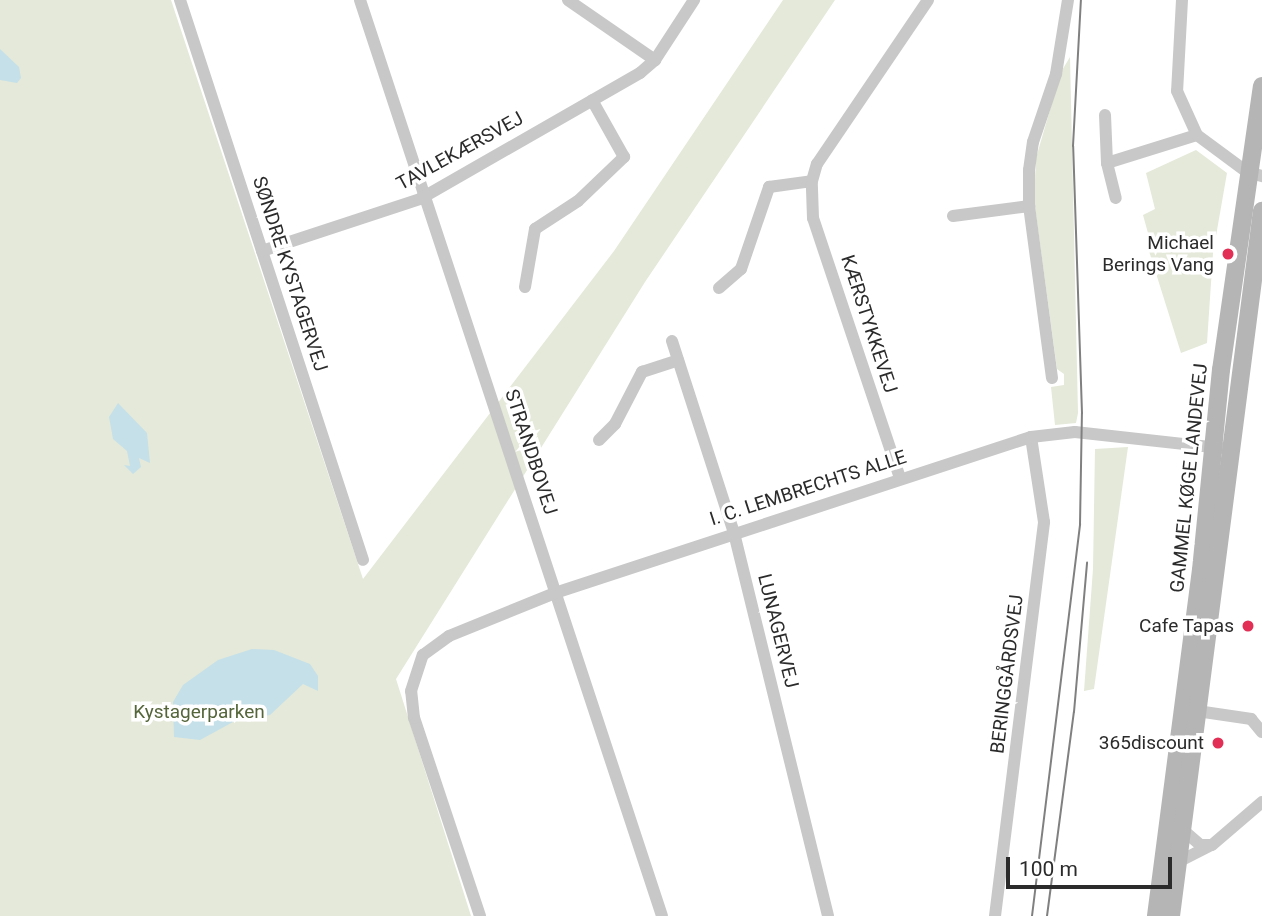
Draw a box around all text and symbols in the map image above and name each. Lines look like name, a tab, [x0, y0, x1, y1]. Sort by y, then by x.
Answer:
street label: TAVLEKÆRSVEJ	[393, 107, 527, 195]
street label: SØNDRE KYSTAGERVEJ	[248, 174, 332, 374]
place label: Michael Berings Vang	[1102, 232, 1214, 276]
marker: Michael Berings Vang	[1220, 246, 1236, 262]
street label: KÆRSTYKKEVEJ	[836, 252, 902, 396]
street label: GAMMEL KØGE LANDEVEJ	[1166, 362, 1212, 594]
street label: STRANDBOVEJ	[500, 386, 562, 518]
street label: I. C. LEMBRECHTS ALLE	[707, 445, 909, 531]
street label: LUNAGERVEJ	[753, 572, 803, 690]
street label: BERINGGÅRDSVEJ	[986, 593, 1028, 755]
place label: Cafe Tapas	[1139, 615, 1234, 637]
marker: Cafe Tapas	[1240, 618, 1256, 634]
park label: Kystagerparken	[133, 701, 265, 723]
place label: 365discount	[1099, 732, 1204, 754]
marker: 365discount	[1210, 735, 1226, 751]
scale bar	[1010, 842, 1176, 886]
text: 100 m	[1019, 857, 1078, 881]

